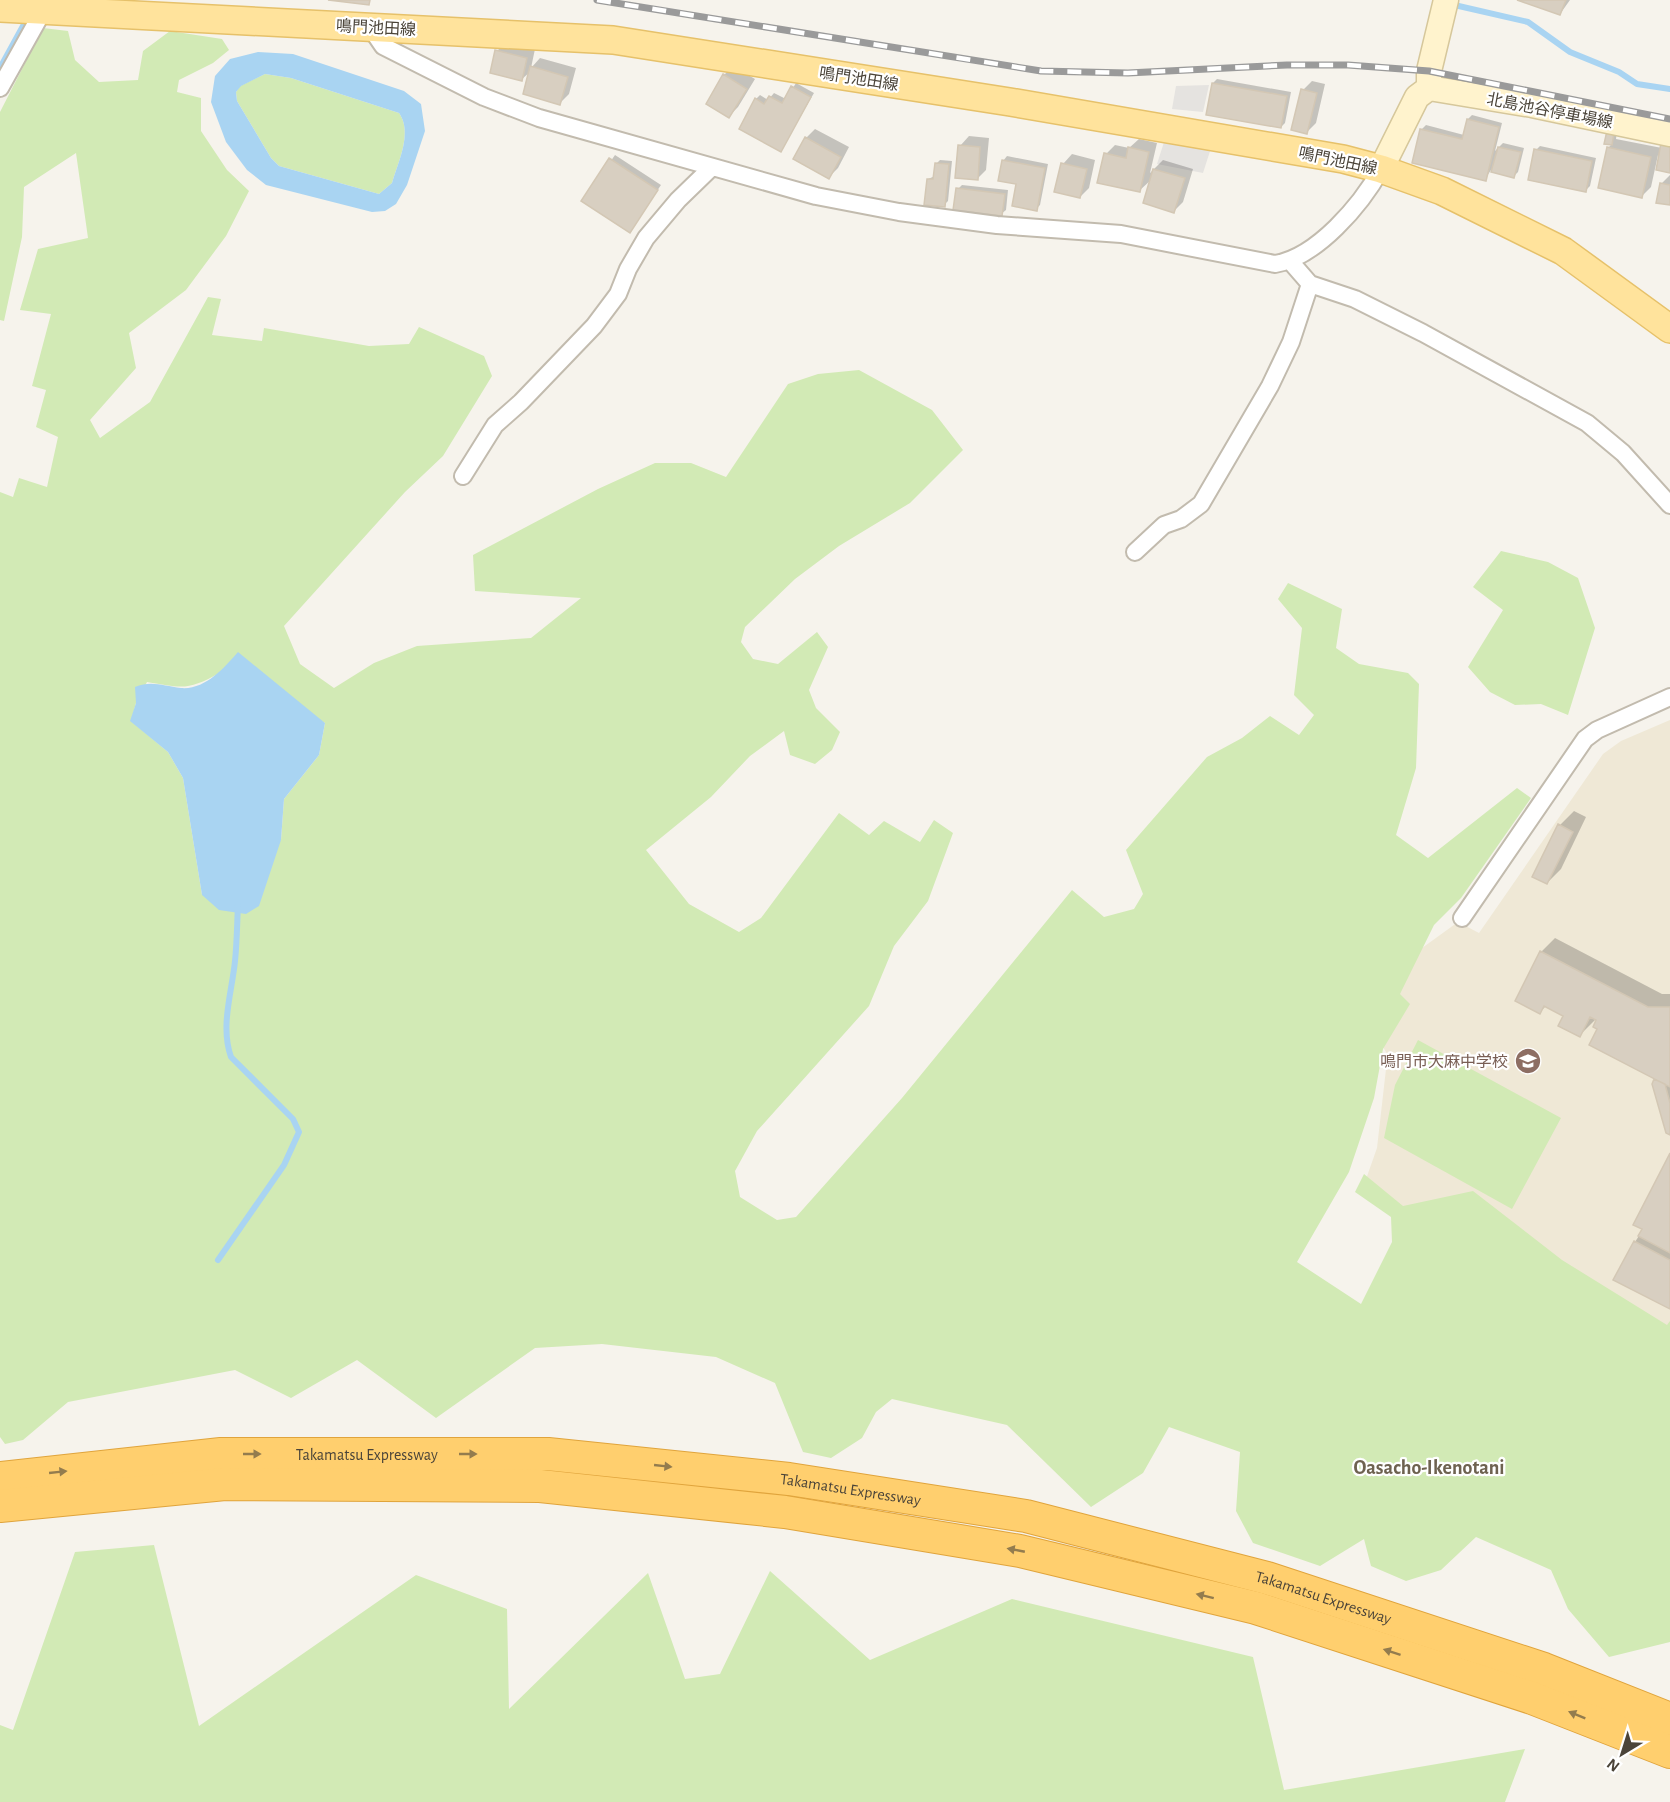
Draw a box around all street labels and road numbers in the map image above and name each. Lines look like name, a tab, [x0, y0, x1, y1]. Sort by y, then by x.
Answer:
street label: 鳴門池田線	[336, 17, 416, 38]
street label: 鳴門池田線	[818, 64, 900, 93]
street label: 北島池谷停車場線	[1485, 90, 1614, 131]
street label: 鳴門池田線	[1297, 144, 1379, 177]
street label: Takamatsu Expressway	[296, 1447, 438, 1464]
street label: Takamatsu Expressway	[779, 1471, 922, 1509]
street label: Takamatsu Expressway	[1254, 1568, 1394, 1628]

